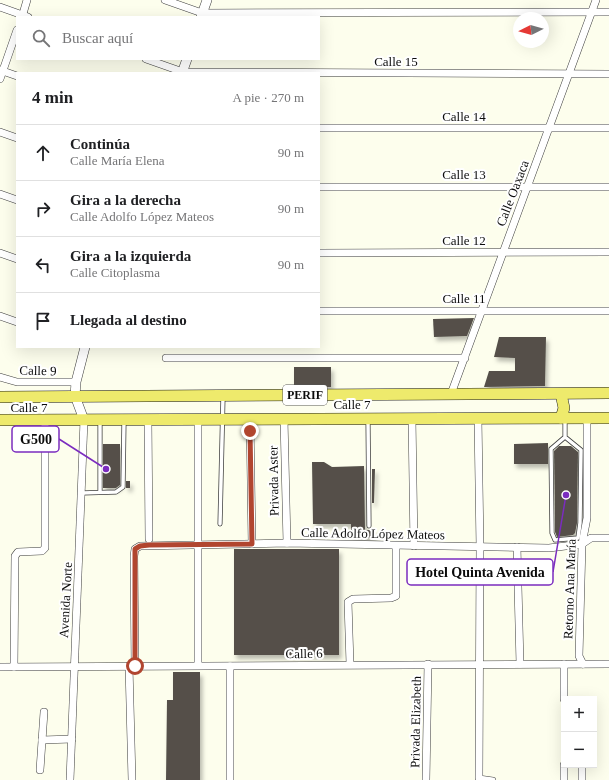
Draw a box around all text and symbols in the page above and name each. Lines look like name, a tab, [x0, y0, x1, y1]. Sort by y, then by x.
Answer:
north arrow	[513, 12, 549, 48]
search box	[16, 16, 320, 60]
icon: search	[30, 27, 52, 49]
text: Buscar aquí	[62, 30, 133, 46]
street label: Calle 15	[374, 54, 418, 69]
text: 4 min	[32, 88, 73, 107]
text: A pie · 270 m	[233, 90, 304, 105]
street label: Calle 14	[442, 109, 486, 124]
text: Continúa	[70, 136, 130, 152]
icon: ahead	[32, 142, 54, 164]
text: 90 m	[278, 145, 304, 160]
text: Calle María Elena	[70, 153, 165, 168]
street label: Calle Oaxaca	[493, 158, 532, 228]
street label: Calle 13	[442, 167, 486, 182]
text: Gira a la derecha	[70, 192, 181, 208]
icon: right	[32, 198, 54, 220]
text: 90 m	[278, 201, 304, 216]
text: Calle Adolfo López Mateos	[70, 209, 214, 224]
street label: Calle 12	[442, 233, 486, 248]
text: Gira a la izquierda	[70, 248, 191, 264]
icon: left	[32, 254, 54, 276]
text: 90 m	[278, 257, 304, 272]
text: Calle Citoplasma	[70, 265, 160, 280]
street label: Calle 11	[442, 291, 486, 306]
icon: arrive	[32, 310, 54, 332]
text: Llegada al destino	[70, 312, 187, 328]
street label: Calle 9	[19, 363, 57, 378]
road number: PERIF	[283, 385, 327, 405]
street label: Calle 7	[333, 397, 371, 412]
street label: Calle 7	[10, 400, 48, 415]
route end	[241, 422, 259, 440]
callout: G500	[12, 426, 59, 452]
text: G500	[20, 432, 52, 447]
street label: Privada Aster	[265, 445, 282, 516]
street label: Calle Adolfo López Mateos	[301, 525, 445, 542]
street label: Retorno Ana María	[560, 538, 579, 639]
callout: Hotel Quinta Avenida	[407, 559, 553, 585]
street label: Avenida Norte	[56, 562, 75, 638]
text: Hotel Quinta Avenida	[415, 565, 545, 580]
street label: Calle 6	[285, 646, 323, 661]
route start	[126, 657, 144, 675]
street label: Privada Elizabeth	[407, 675, 424, 768]
map controls	[561, 696, 597, 768]
button: +	[561, 696, 597, 732]
button: −	[561, 732, 597, 768]

